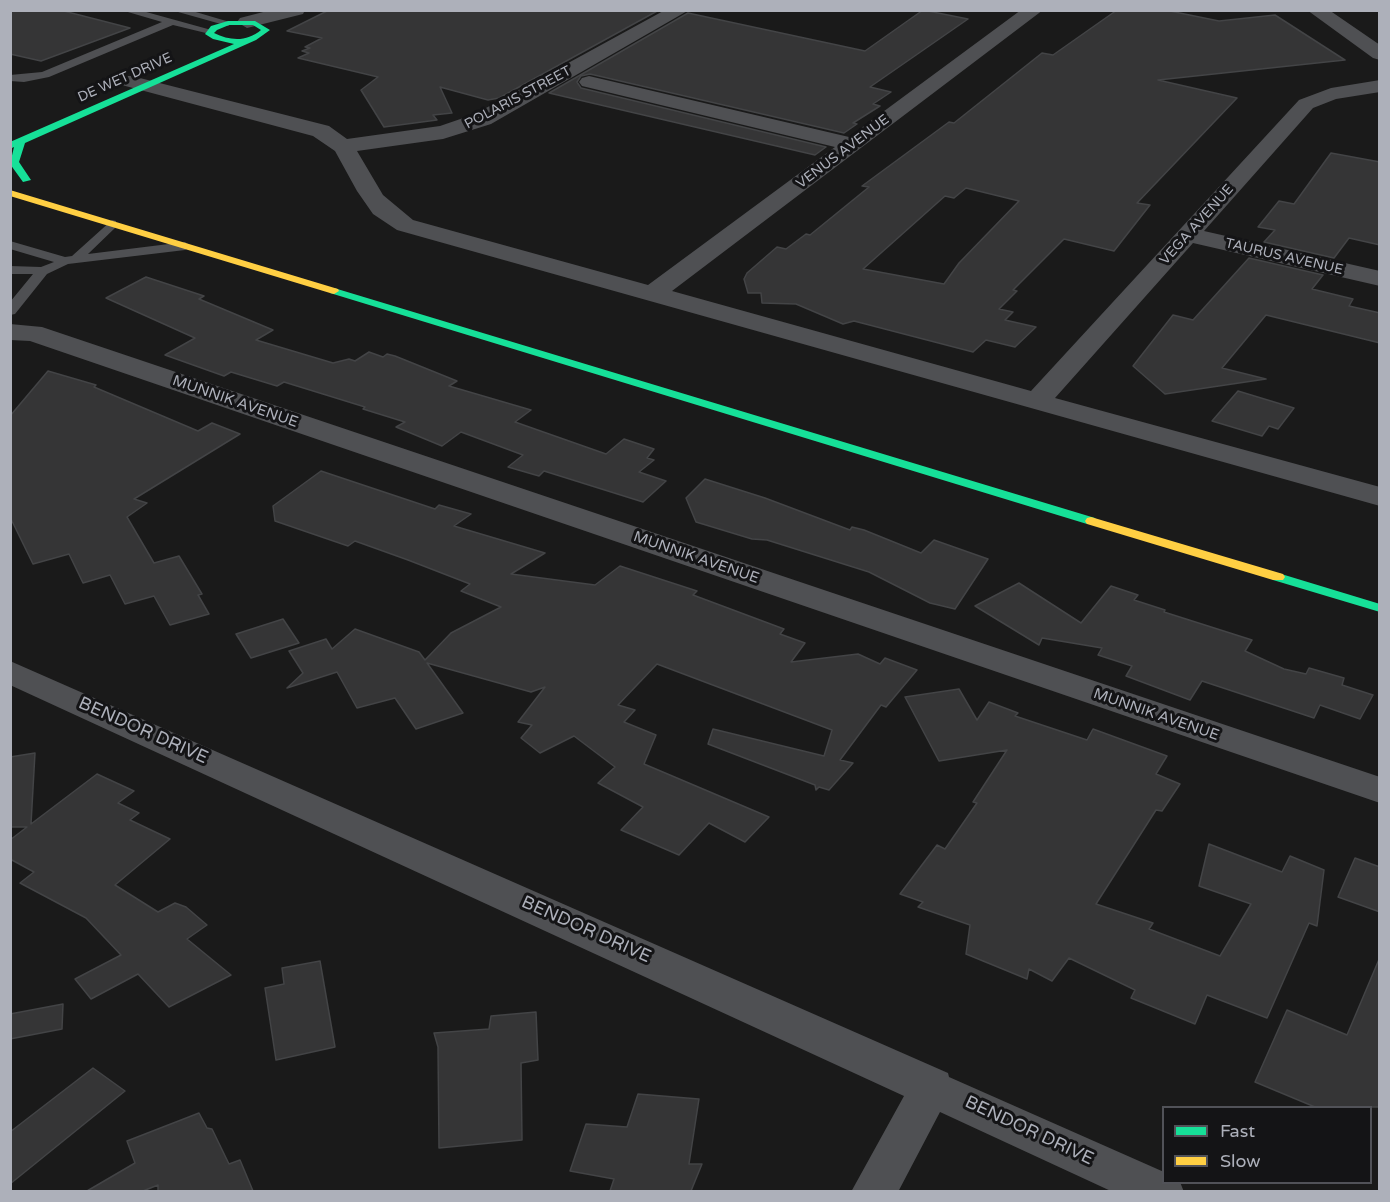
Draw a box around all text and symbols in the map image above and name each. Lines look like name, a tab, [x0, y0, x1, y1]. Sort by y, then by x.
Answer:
street label: DE WET DRIVE	[75, 50, 175, 106]
street label: POLARIS STREET	[462, 63, 574, 133]
street label: VENUS AVENUE	[793, 112, 893, 192]
street label: VEGA AVENUE	[1156, 181, 1238, 269]
street label: TAURUS AVENUE	[1223, 235, 1345, 279]
street label: MUNNIK AVENUE	[170, 372, 300, 432]
street label: MUNNIK AVENUE	[631, 528, 761, 588]
street label: MUNNIK AVENUE	[1091, 685, 1221, 745]
street label: BENDOR DRIVE	[75, 693, 211, 769]
street label: BENDOR DRIVE	[518, 892, 654, 968]
street label: BENDOR DRIVE	[961, 1092, 1097, 1170]
legend	[1162, 1106, 1372, 1184]
text: Fast	[1220, 1120, 1255, 1142]
text: Slow	[1220, 1150, 1261, 1172]

